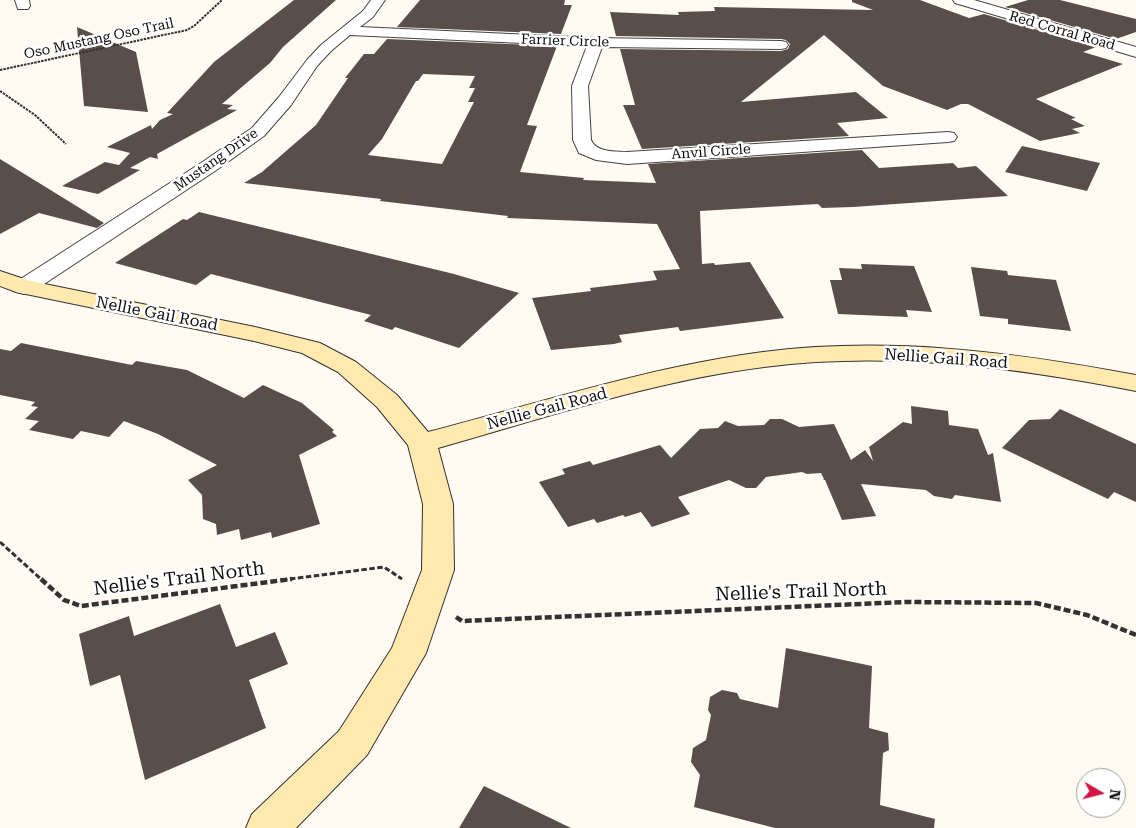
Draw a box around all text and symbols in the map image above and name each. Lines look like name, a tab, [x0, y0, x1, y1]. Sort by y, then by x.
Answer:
street label: Red Corral Road	[1007, 8, 1117, 54]
street label: Oso Mustang Oso Trail	[23, 15, 175, 63]
street label: Farrier Circle	[521, 31, 609, 51]
street label: Mustang Drive	[171, 125, 261, 195]
street label: Anvil Circle	[671, 141, 751, 163]
street label: Nellie Gail Road	[94, 293, 220, 335]
street label: Nellie Gail Road	[884, 345, 1008, 373]
street label: Nellie Gail Road	[485, 384, 609, 434]
street label: Nellie's Trail North	[92, 557, 266, 601]
street label: Nellie's Trail North	[715, 578, 887, 606]
north arrow	[1076, 768, 1126, 818]
text: N	[1106, 788, 1124, 801]

